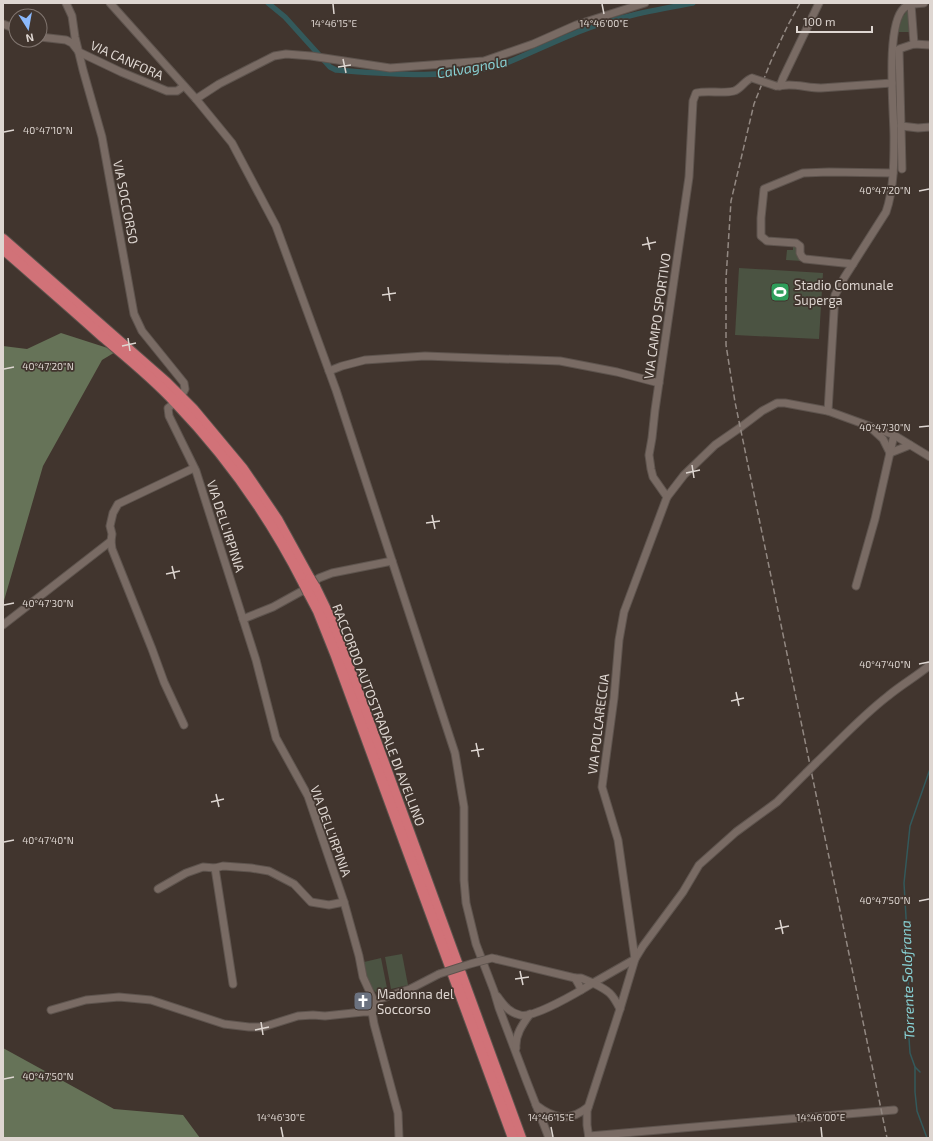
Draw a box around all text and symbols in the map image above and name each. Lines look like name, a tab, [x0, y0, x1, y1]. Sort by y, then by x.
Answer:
north arrow	[8, 8, 48, 48]
scale bar	[797, 8, 872, 34]
text: 100 m	[803, 14, 835, 28]
text: 14°46'15"E	[311, 17, 357, 29]
text: 14°46'00"E	[580, 17, 629, 29]
text: N	[25, 31, 35, 45]
street label: VIA CANFORA	[88, 37, 166, 83]
water label: Calvagnola	[435, 52, 509, 82]
text: 40°47'10"N	[23, 124, 73, 136]
street label: VIA SOCCORSO	[110, 159, 142, 245]
text: 40°47'20"N	[859, 184, 911, 196]
street label: VIA CAMPO SPORTIVO	[640, 252, 674, 380]
place label: Stadio Comunale Superga	[794, 277, 893, 308]
sports icon: Stadio Comunale Superga	[769, 281, 791, 303]
text: 40°47'20"N	[22, 360, 74, 372]
text: 40°47'30"N	[859, 421, 911, 433]
street label: VIA DELL'IRPINIA	[204, 478, 248, 574]
text: 40°47'30"N	[22, 597, 74, 609]
street label: RACCORDO AUTOSTRADALE DI AVELLINO	[329, 602, 429, 828]
text: 40°47'40"N	[859, 658, 911, 670]
street label: VIA POLCARECCIA	[584, 673, 612, 775]
street label: VIA DELL'IRPINIA	[307, 783, 355, 879]
text: 40°47'40"N	[22, 834, 74, 846]
text: 40°47'50"N	[859, 894, 911, 906]
water label: Torrente Solofrana	[896, 920, 918, 1040]
place label: Madonna del Soccorso	[377, 986, 454, 1017]
church icon: Madonna del Soccorso	[352, 990, 374, 1012]
text: 40°47'50"N	[22, 1070, 74, 1082]
text: 14°46'30"E	[257, 1111, 306, 1123]
text: 14°46'15"E	[528, 1111, 574, 1123]
text: 14°46'00"E	[797, 1111, 846, 1123]

